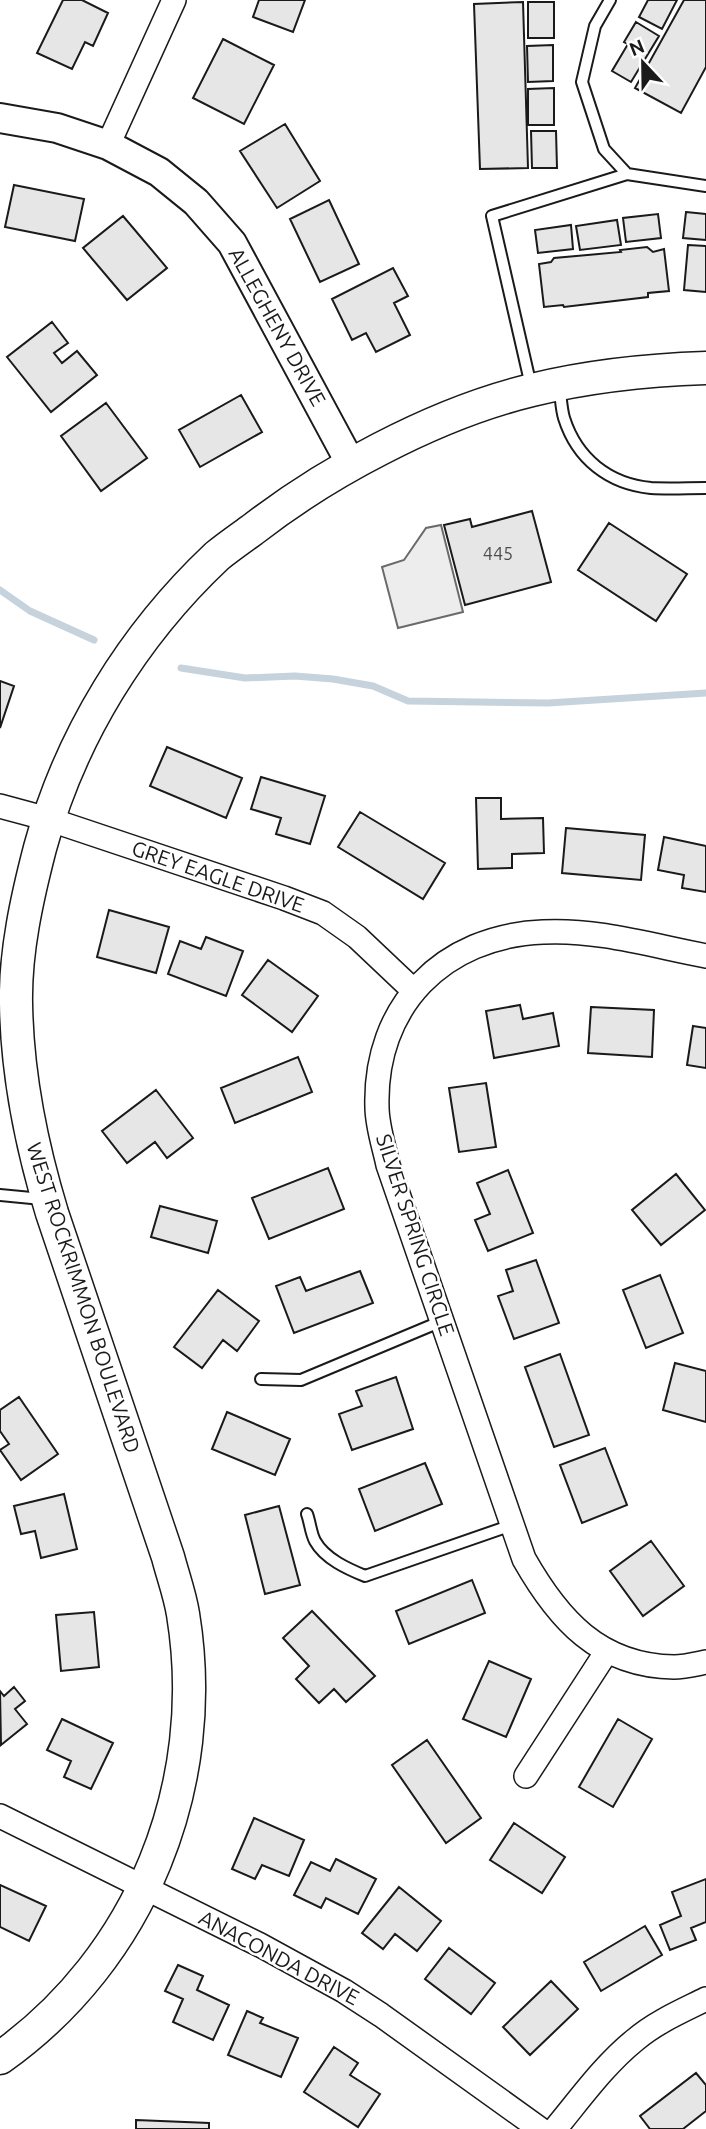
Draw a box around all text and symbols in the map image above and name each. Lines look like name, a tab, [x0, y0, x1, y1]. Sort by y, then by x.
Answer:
north arrow	[608, 28, 678, 98]
text: N	[626, 34, 647, 60]
street label: ALLEGHENY DRIVE	[224, 243, 331, 410]
house number: 445	[483, 543, 513, 563]
street label: GREY EAGLE DRIVE	[129, 835, 308, 917]
street label: SILVER SPRING CIRCLE	[372, 1131, 460, 1339]
street label: WEST ROCKRIMMON BOULEVARD	[22, 1139, 146, 1456]
street label: ANACONDA DRIVE	[195, 1905, 363, 2009]

